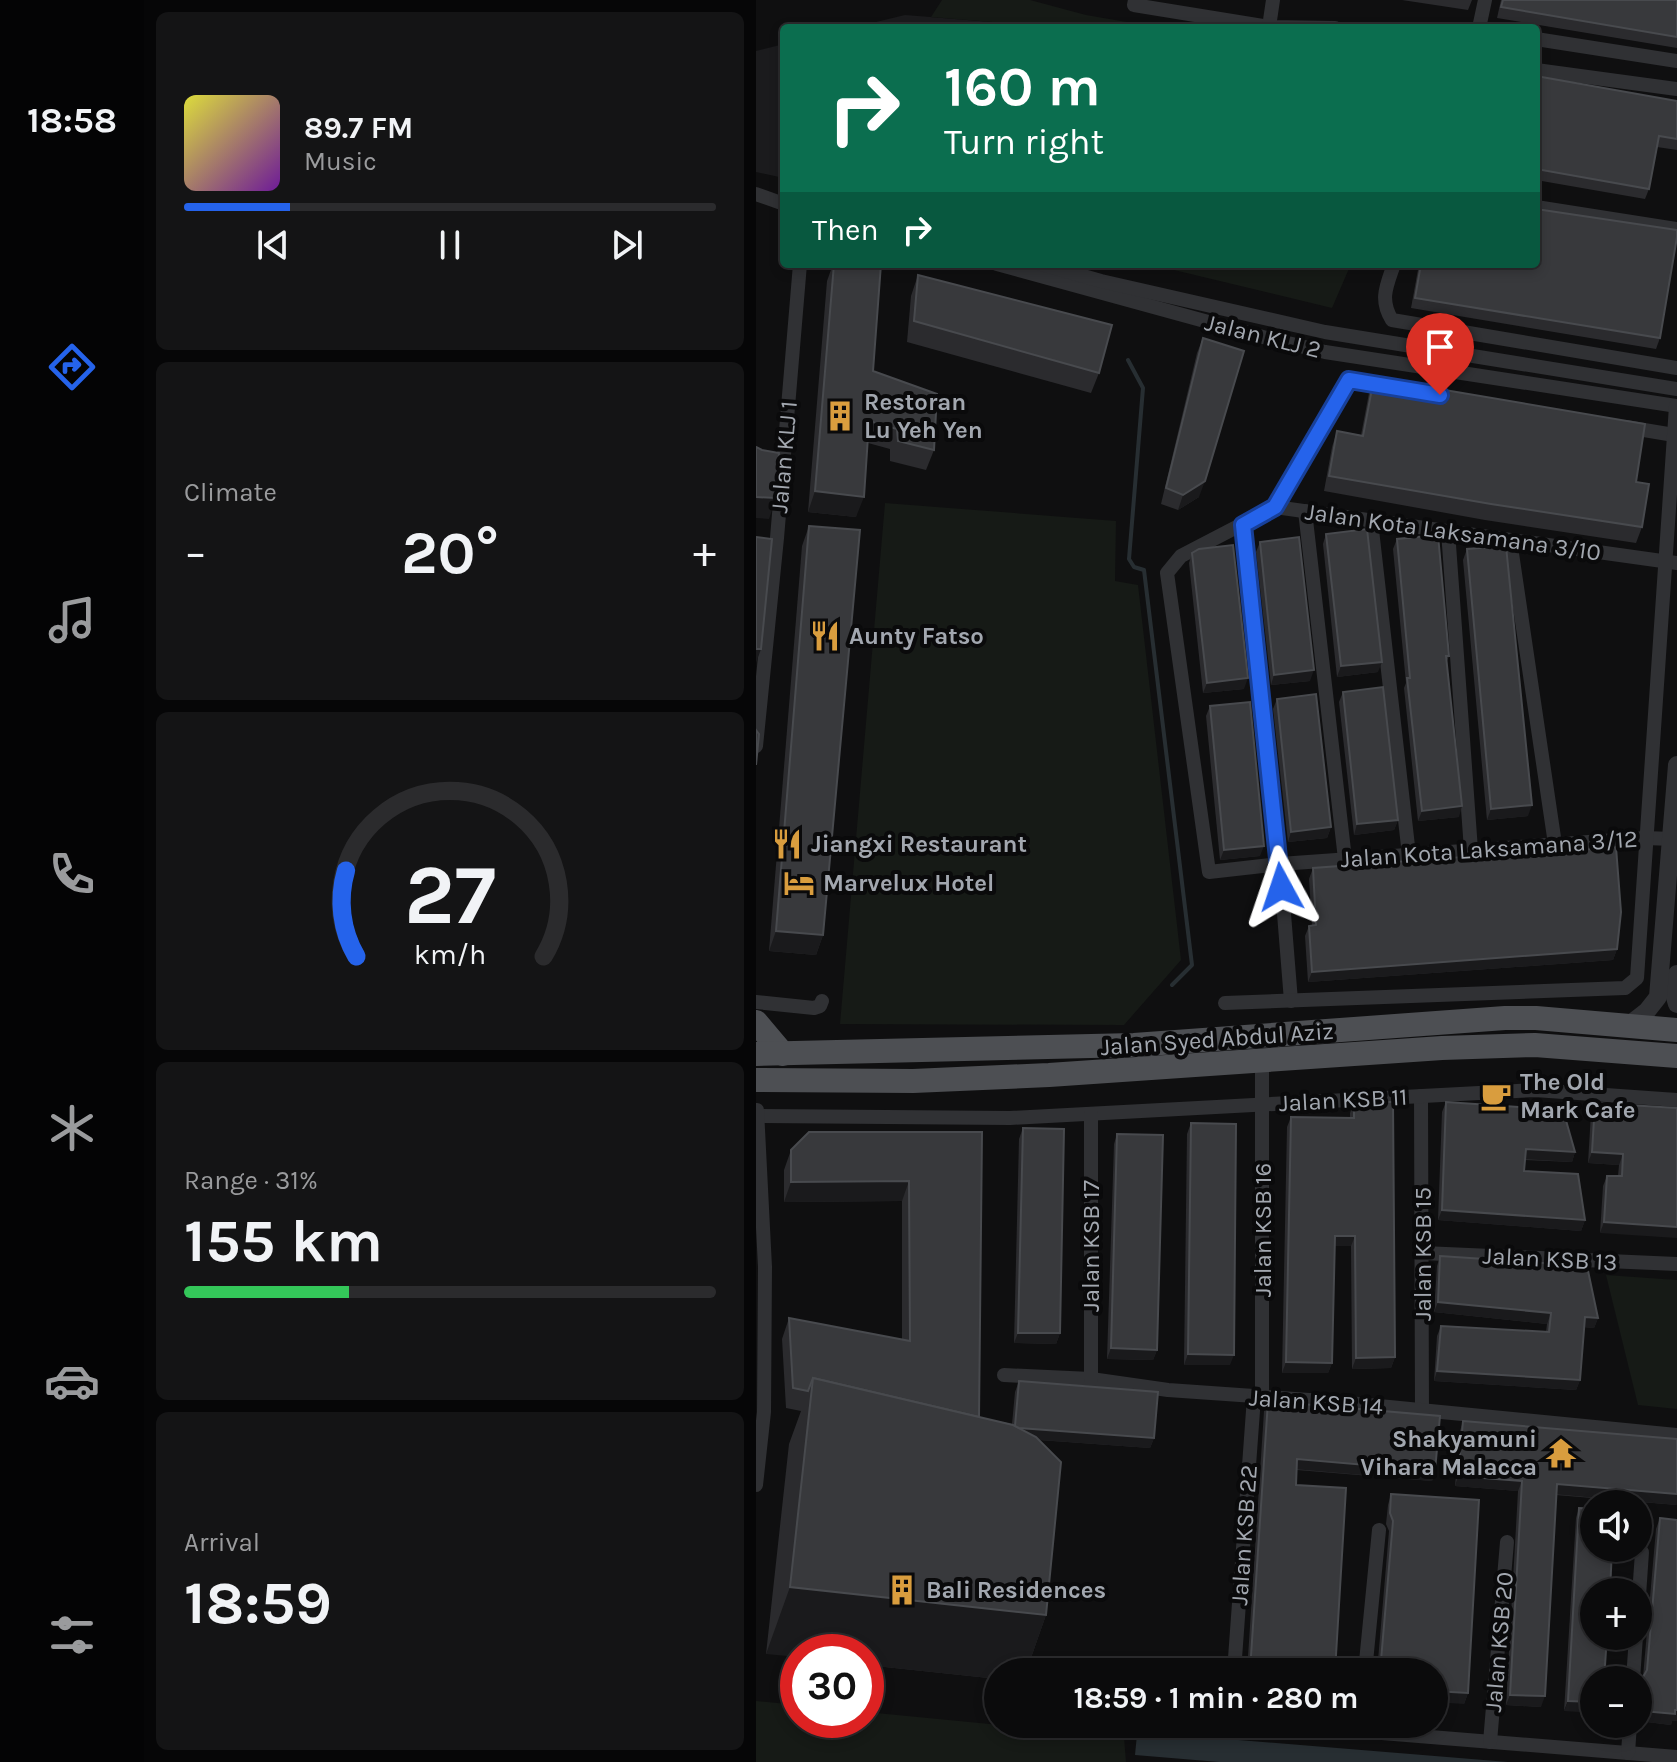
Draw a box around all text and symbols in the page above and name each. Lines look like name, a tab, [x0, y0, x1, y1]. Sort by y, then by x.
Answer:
text: 160 m	[944, 54, 1101, 119]
icon: right	[812, 56, 916, 160]
text: 18:58	[27, 99, 117, 141]
text: 89.7 FM	[304, 110, 413, 146]
text: Turn right	[944, 121, 1104, 163]
text: Music	[304, 146, 377, 177]
icon: right	[895, 208, 939, 252]
text: Then	[812, 212, 879, 248]
icon: previous	[251, 223, 295, 267]
icon: pause	[428, 223, 472, 267]
icon: next	[605, 223, 649, 267]
street label: Jalan KLJ 2	[1202, 308, 1324, 364]
pin	[1406, 313, 1474, 395]
icon: arrive	[1418, 325, 1462, 369]
icon: directions	[44, 339, 100, 395]
place label: Restoran Lu Yeh Yen	[864, 388, 983, 444]
building icon: Restoran Lu Yeh Yen	[823, 399, 857, 433]
street label: Jalan KLJ 1	[765, 400, 803, 514]
text: Climate	[184, 477, 277, 508]
street label: Jalan Kota Laksamana 3/10	[1303, 497, 1603, 567]
text: 20°	[401, 518, 499, 588]
text: −	[184, 527, 207, 578]
text: +	[693, 527, 716, 578]
icon: music	[44, 592, 100, 648]
restaurant icon: Aunty Fatso	[808, 619, 842, 653]
place label: Aunty Fatso	[849, 622, 984, 650]
street label: Jalan Kota Laksamana 3/12	[1339, 825, 1639, 873]
restaurant icon: Jiangxi Restaurant	[770, 827, 804, 861]
place label: Jiangxi Restaurant	[811, 830, 1027, 858]
position arrow	[1239, 845, 1323, 929]
icon: phone	[44, 846, 100, 902]
text: 27	[404, 847, 496, 944]
hotel icon: Marvelux Hotel	[782, 866, 816, 900]
place label: Marvelux Hotel	[823, 869, 994, 897]
text: km/h	[414, 938, 486, 971]
street label: Jalan Syed Abdul Aziz	[1099, 1017, 1335, 1061]
place label: The Old Mark Cafe	[1520, 1068, 1636, 1124]
cafe icon: The Old Mark Cafe	[1479, 1079, 1513, 1113]
street label: Jalan KSB 11	[1278, 1083, 1408, 1117]
icon: climate	[44, 1100, 100, 1156]
street label: Jalan KSB 16	[1249, 1163, 1277, 1297]
text: Range · 31%	[184, 1165, 318, 1196]
street label: Jalan KSB 17	[1077, 1180, 1105, 1312]
street label: Jalan KSB 15	[1409, 1187, 1437, 1321]
text: 155 km	[184, 1206, 383, 1276]
street label: Jalan KSB 13	[1482, 1241, 1618, 1277]
icon: car	[44, 1353, 100, 1409]
street label: Jalan KSB 14	[1248, 1383, 1384, 1421]
place label: Shakyamuni Vihara Malacca	[1360, 1425, 1537, 1481]
temple icon: Shakyamuni Vihara Malacca	[1544, 1436, 1578, 1470]
street label: Jalan KSB 22	[1225, 1464, 1263, 1606]
map controls	[1580, 1490, 1652, 1738]
button: sound	[1580, 1490, 1652, 1562]
text: Arrival	[184, 1527, 260, 1558]
text: 18:59	[184, 1568, 332, 1638]
street label: Jalan KSB 20	[1479, 1571, 1519, 1713]
building icon: Bali Residences	[885, 1573, 919, 1607]
place label: Bali Residences	[926, 1576, 1106, 1604]
button: +	[1580, 1578, 1652, 1650]
icon: filters	[44, 1607, 100, 1663]
speed limit sign: 30	[780, 1634, 884, 1738]
button: −	[1580, 1666, 1652, 1738]
text: 18:59 · 1 min · 280 m	[1073, 1680, 1359, 1716]

